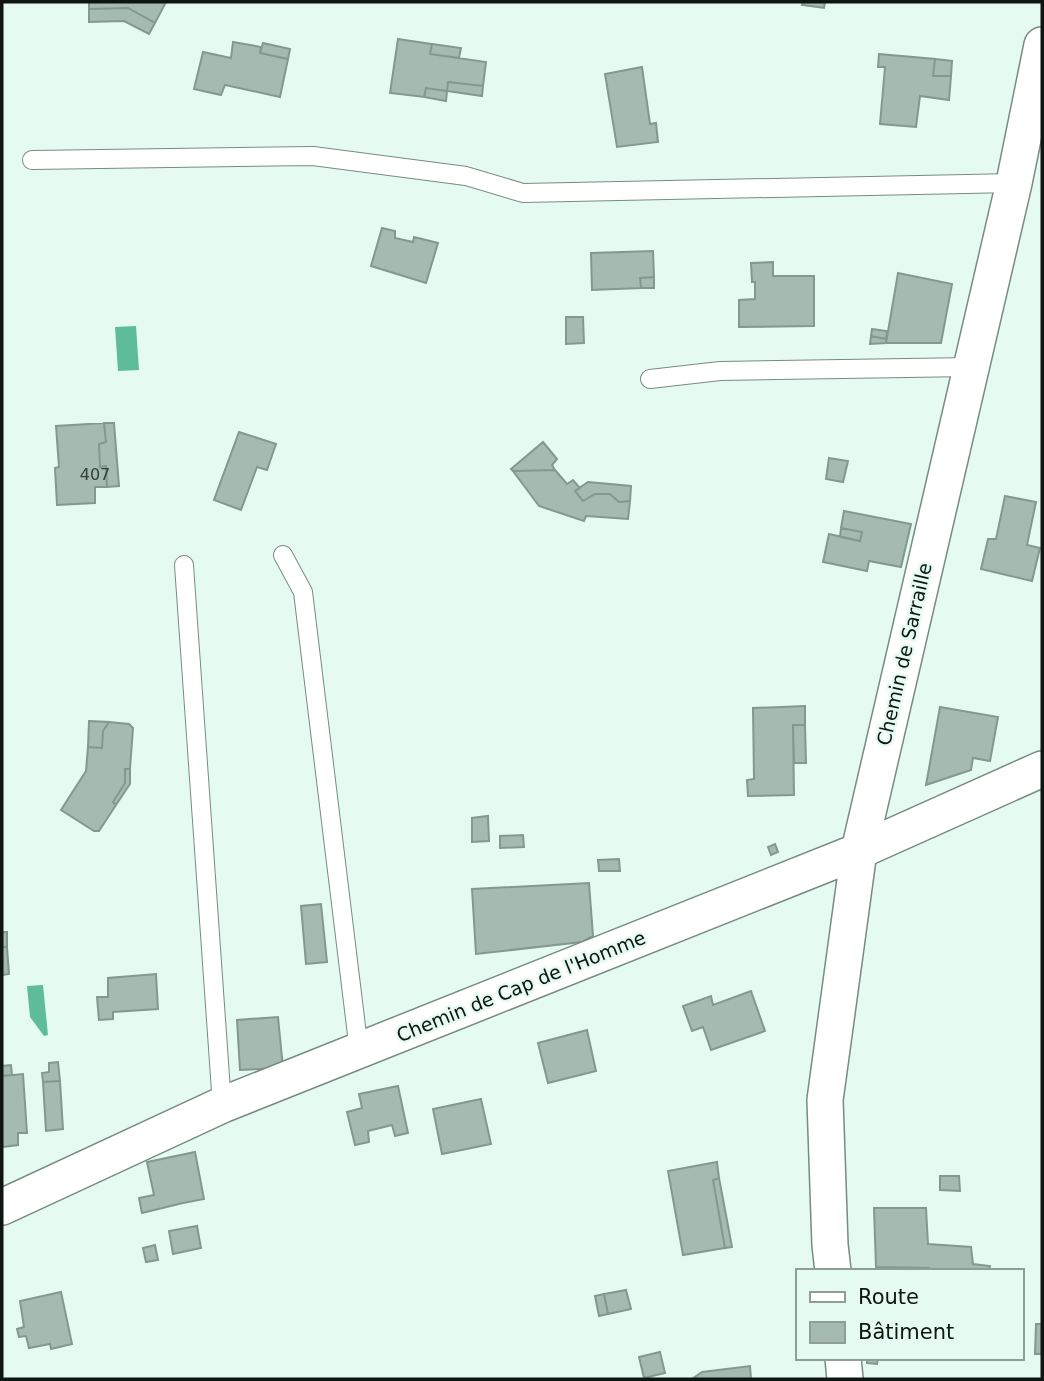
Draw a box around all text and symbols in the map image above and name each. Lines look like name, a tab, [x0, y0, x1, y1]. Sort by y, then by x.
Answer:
house number: 407	[80, 465, 110, 484]
street label: Chemin de Sarraille	[872, 561, 936, 747]
street label: Chemin de Cap de l'Homme	[393, 926, 649, 1046]
legend	[796, 1269, 1023, 1360]
text: Route	[858, 1285, 919, 1309]
text: Bâtiment	[858, 1320, 954, 1344]

